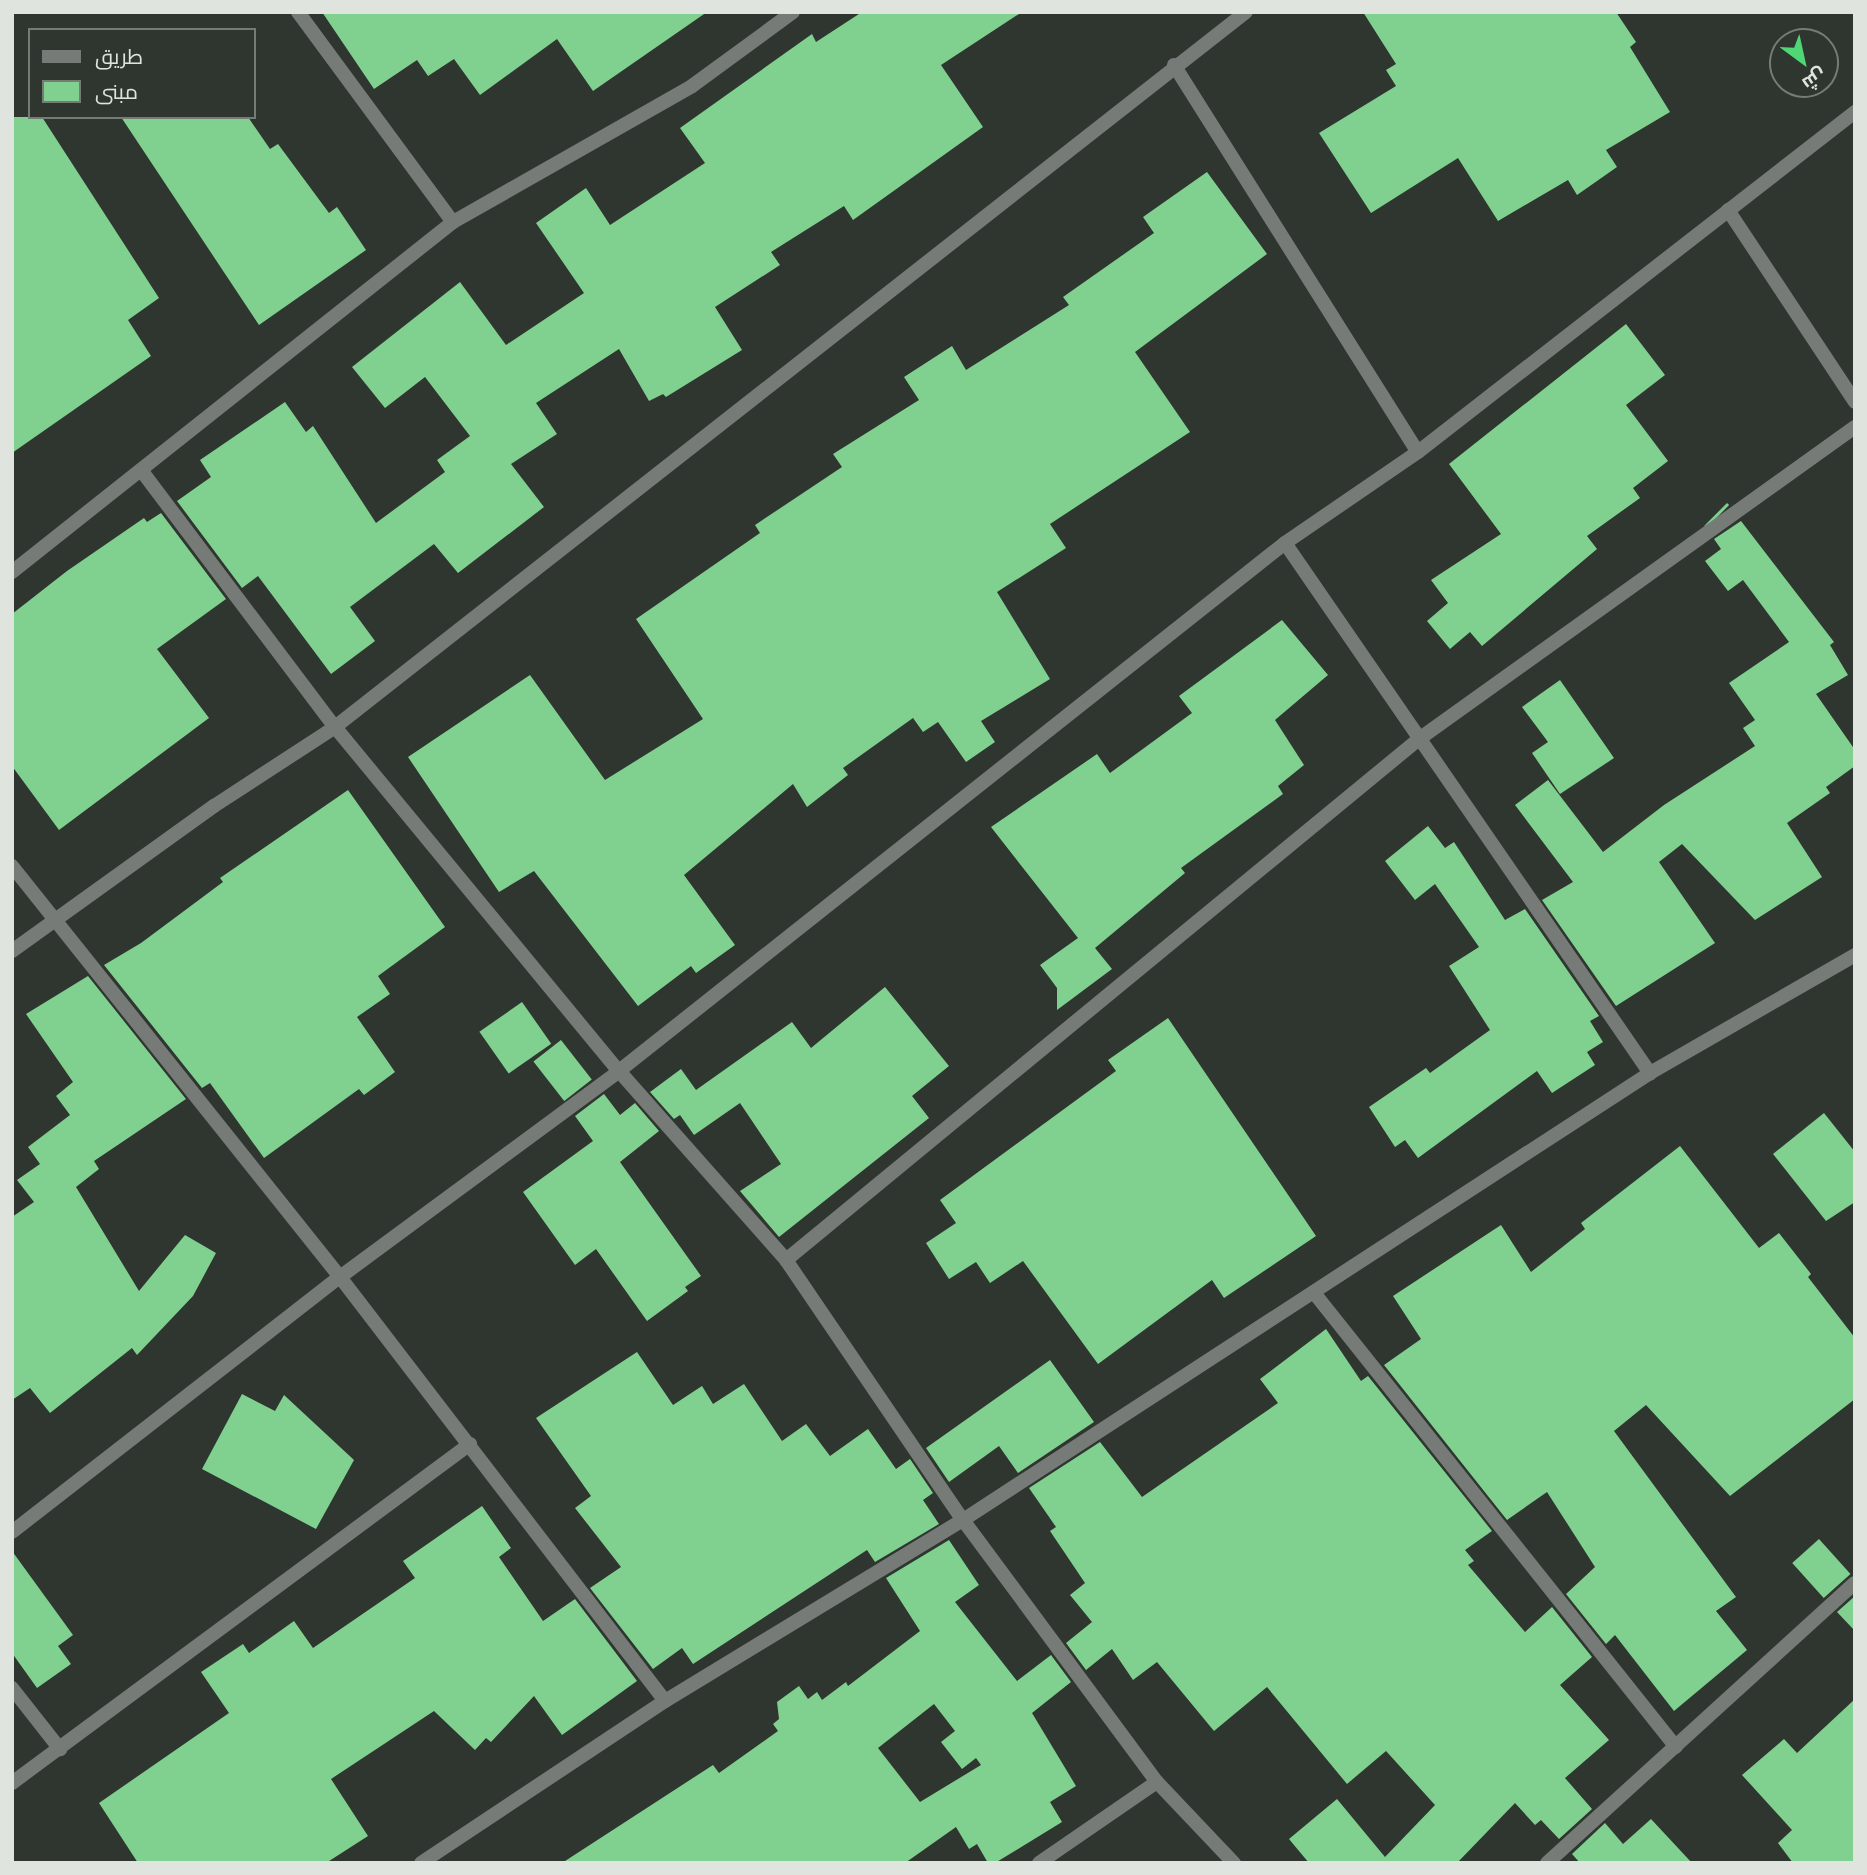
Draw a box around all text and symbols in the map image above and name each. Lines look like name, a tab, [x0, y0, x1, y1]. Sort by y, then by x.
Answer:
legend	[28, 28, 256, 119]
north arrow	[1769, 28, 1839, 98]
text: طريق	[95, 42, 143, 71]
text: ش	[1797, 61, 1832, 97]
text: مبنى	[95, 77, 138, 106]

